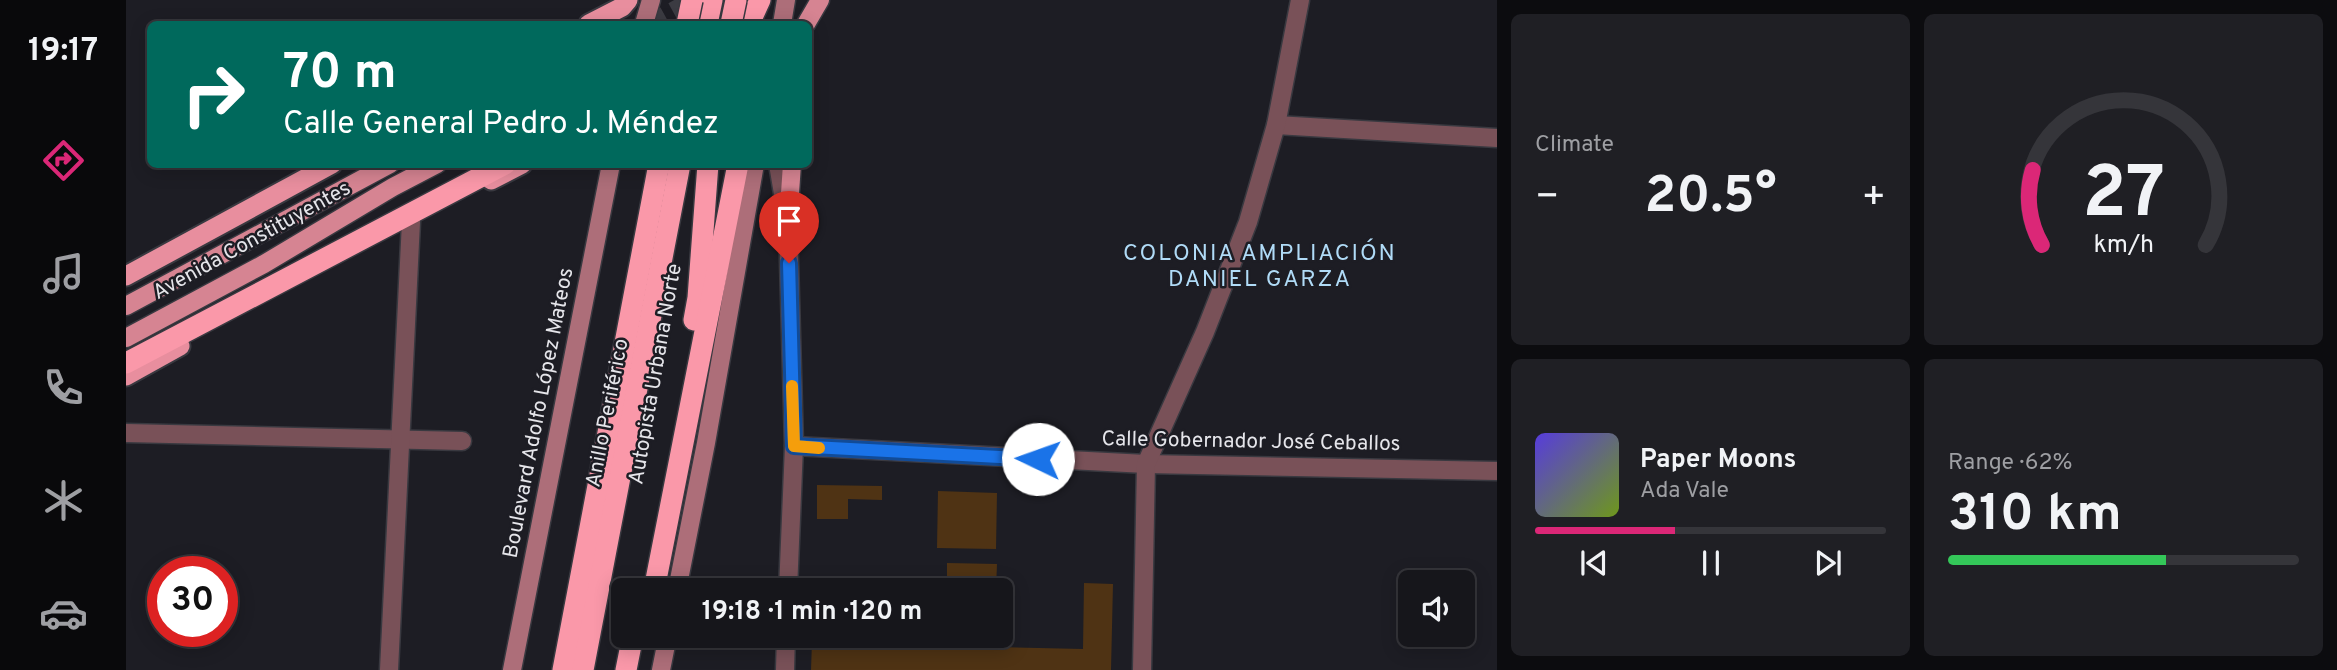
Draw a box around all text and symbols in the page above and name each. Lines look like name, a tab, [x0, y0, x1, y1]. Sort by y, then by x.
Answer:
text: 19:17	[28, 32, 98, 72]
text: 70 m	[283, 44, 397, 106]
icon: right	[168, 49, 259, 140]
text: Calle General Pedro J. Méndez	[283, 105, 719, 145]
text: Climate	[1535, 131, 1614, 160]
icon: directions	[39, 136, 88, 185]
text: 27	[2082, 152, 2165, 244]
text: 20.5°	[1644, 165, 1777, 231]
text: −	[1535, 174, 1560, 223]
text: +	[1861, 174, 1886, 223]
street label: Avenida Constituyentes	[148, 175, 356, 307]
pin	[759, 191, 819, 263]
icon: arrive	[770, 202, 808, 240]
text: km/h	[2093, 230, 2154, 262]
district label: COLONIA AMPLIACIÓN DANIEL GARZA	[1123, 238, 1397, 295]
icon: music	[39, 249, 88, 298]
street label: Autopista Urbana Norte	[623, 261, 689, 487]
street label: Boulevard Adolfo López Mateos	[498, 265, 580, 561]
street label: Anillo Periférico	[580, 336, 636, 490]
icon: phone	[39, 363, 88, 412]
position arrow	[1001, 422, 1075, 496]
street label: Calle Gobernador José Ceballos	[1101, 426, 1401, 458]
text: Paper Moons	[1640, 444, 1796, 477]
text: Range · 62%	[1948, 449, 2073, 478]
icon: climate	[39, 476, 88, 525]
text: Ada Vale	[1640, 477, 1729, 506]
text: 310 km	[1948, 483, 2122, 549]
icon: previous	[1575, 544, 1613, 582]
icon: pause	[1692, 544, 1730, 582]
icon: next	[1809, 544, 1847, 582]
speed limit sign: 30	[147, 556, 238, 647]
map controls	[1398, 570, 1475, 647]
button: sound	[1398, 570, 1475, 647]
icon: car	[39, 589, 88, 638]
text: 19:18 · 1 min · 120 m	[702, 596, 922, 629]

